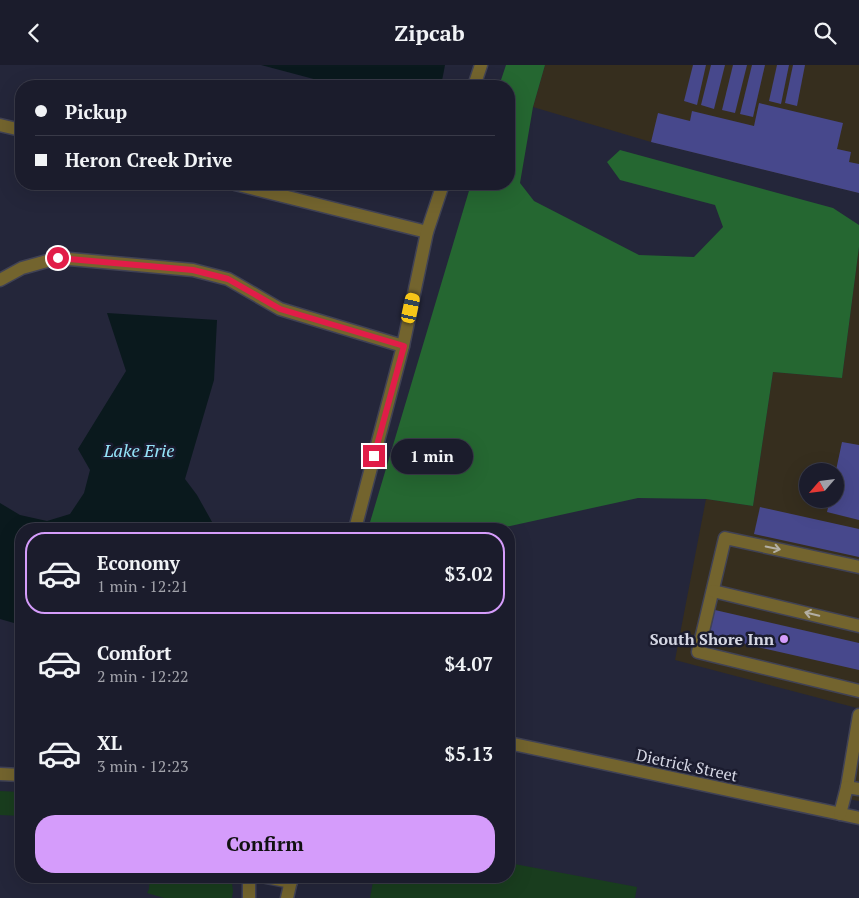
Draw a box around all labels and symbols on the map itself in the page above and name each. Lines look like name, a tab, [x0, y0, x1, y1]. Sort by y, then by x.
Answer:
route start	[47, 247, 69, 269]
car	[400, 292, 421, 324]
water label: Lake Erie	[103, 438, 174, 462]
callout: 1 min	[392, 439, 474, 473]
route end	[363, 445, 385, 467]
north arrow	[799, 463, 844, 507]
one-way arrow	[764, 544, 780, 554]
one-way arrow	[804, 609, 820, 618]
place label: South Shore Inn	[650, 628, 775, 650]
marker: South Shore Inn	[778, 633, 790, 645]
street label: Dietrick Street	[634, 743, 740, 787]

